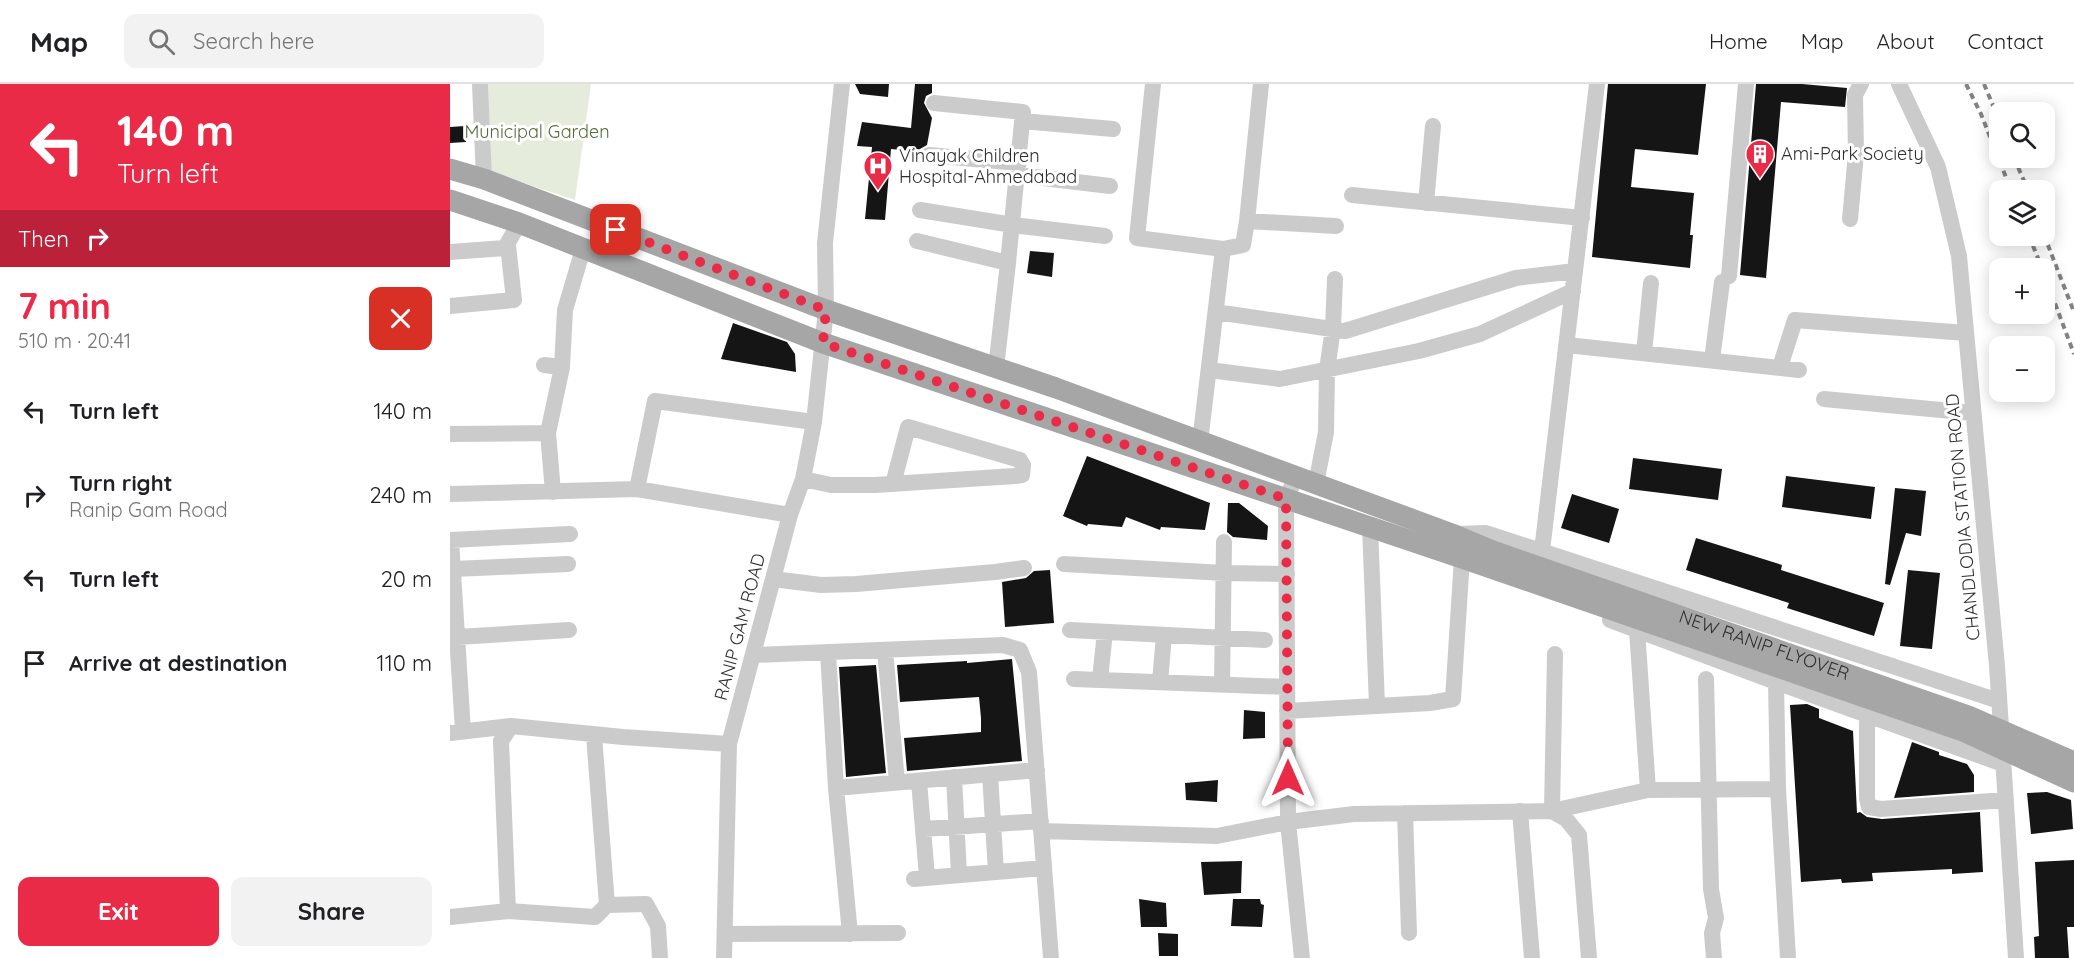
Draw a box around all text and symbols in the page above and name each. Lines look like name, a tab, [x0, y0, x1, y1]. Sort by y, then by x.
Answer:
search box	[124, 14, 544, 68]
text: Map	[30, 24, 88, 59]
icon: search	[145, 25, 178, 58]
text: Search here	[193, 27, 315, 55]
text: Home	[1709, 28, 1768, 54]
text: Map	[1801, 28, 1844, 54]
text: About	[1877, 28, 1935, 54]
text: Contact	[1968, 28, 2044, 54]
map controls	[1989, 102, 2055, 402]
button: search	[1989, 102, 2055, 168]
text: 140 m	[117, 104, 234, 157]
icon: left	[18, 108, 96, 186]
park label: Municipal Garden	[464, 120, 610, 143]
building icon: Ami-Park Society	[1744, 138, 1776, 180]
place label: Ami-Park Society	[1781, 142, 1924, 165]
place label: Vinayak Children Hospital-Ahmedabad	[899, 144, 1077, 188]
hospital icon: Vinayak Children Hospital-Ahmedabad	[862, 150, 894, 192]
text: Turn left	[117, 156, 219, 190]
button: layers	[1989, 180, 2055, 246]
pin	[590, 204, 641, 255]
icon: arrive	[599, 213, 632, 246]
icon: right	[81, 222, 114, 255]
text: Then	[18, 225, 69, 253]
button: +	[1989, 258, 2055, 324]
text: 7 min	[18, 283, 111, 328]
button: close	[369, 287, 432, 350]
text: 510 m · 20:41	[18, 328, 131, 353]
button: −	[1989, 336, 2055, 402]
street label: CHANDLODIA STATION ROAD	[1940, 393, 1985, 641]
icon: left	[18, 395, 51, 428]
text: Turn left	[69, 397, 159, 425]
text: 140 m	[373, 397, 432, 425]
text: Turn right	[69, 469, 173, 497]
icon: right	[18, 479, 51, 512]
text: 240 m	[369, 481, 432, 509]
text: Ranip Gam Road	[69, 497, 228, 522]
street label: RANIP GAM ROAD	[709, 551, 770, 703]
icon: left	[18, 563, 51, 596]
text: Turn left	[69, 565, 159, 593]
text: 20 m	[381, 565, 432, 593]
street label: NEW RANIP FLYOVER	[1676, 605, 1853, 685]
icon: arrive	[18, 647, 51, 680]
text: Arrive at destination	[69, 649, 287, 677]
text: 110 m	[377, 649, 432, 677]
position arrow	[1256, 746, 1320, 810]
button: Exit	[18, 877, 219, 946]
button: Share	[231, 877, 432, 946]

